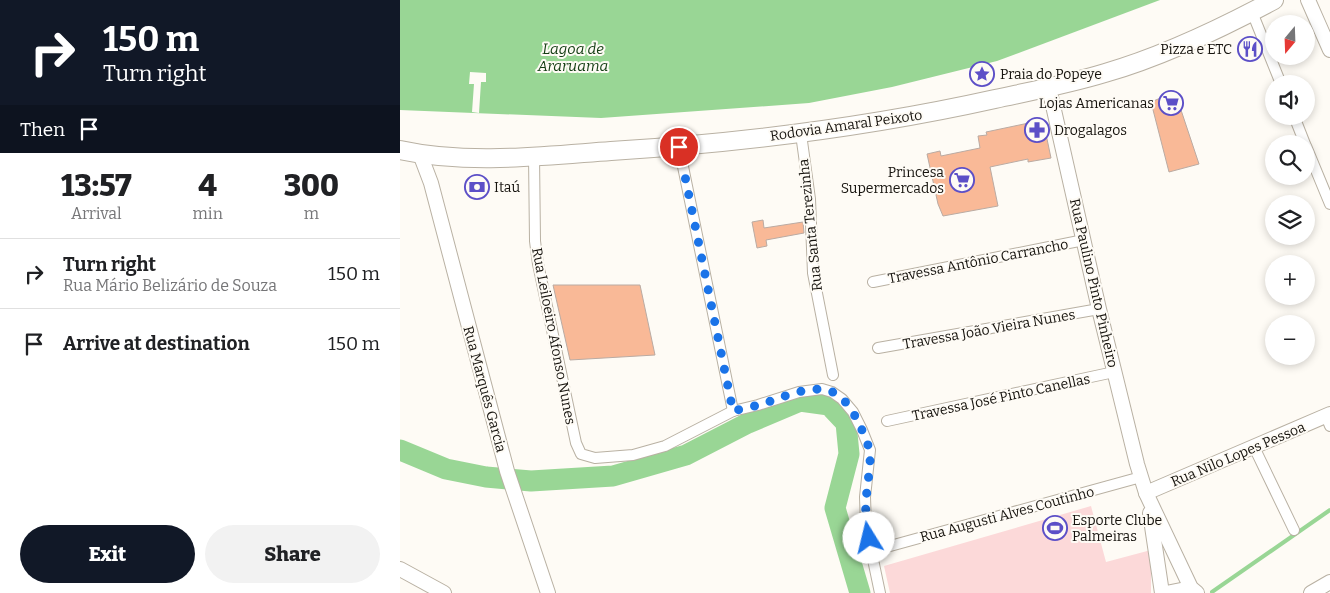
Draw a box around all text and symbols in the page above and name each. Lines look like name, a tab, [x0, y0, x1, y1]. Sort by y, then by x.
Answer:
north arrow	[1265, 15, 1315, 65]
map controls	[1265, 15, 1315, 365]
text: 150 m	[103, 18, 199, 60]
icon: right	[20, 20, 85, 85]
restaurant icon: Pizza e ETC	[1237, 36, 1263, 62]
water label: Lagoa de Araruama	[537, 40, 608, 75]
place label: Pizza e ETC	[1160, 41, 1232, 58]
text: Turn right	[103, 60, 206, 87]
place icon: Praia do Popeye	[969, 61, 995, 87]
place label: Praia do Popeye	[1000, 66, 1102, 83]
button: sound	[1265, 75, 1315, 125]
supermarket icon: Lojas Americanas	[1158, 90, 1184, 116]
place label: Lojas Americanas	[1039, 95, 1154, 112]
street label: Rodovia Amaral Peixoto	[769, 106, 923, 145]
icon: arrive	[75, 115, 103, 143]
pharmacy icon: Drogalagos	[1024, 117, 1050, 143]
text: Then	[20, 118, 65, 141]
place label: Drogalagos	[1054, 122, 1127, 139]
pin	[658, 126, 700, 168]
icon: arrive	[665, 133, 693, 161]
button: search	[1265, 135, 1315, 185]
street label: Rua Santa Terezinha	[795, 158, 826, 292]
place label: Princesa Supermercados	[841, 164, 944, 197]
supermarket icon: Princesa Supermercados	[949, 167, 975, 193]
text: 13:57	[61, 168, 132, 204]
text: 4	[198, 168, 217, 204]
text: 300	[284, 168, 339, 204]
bank icon: Itaú	[464, 174, 490, 200]
place label: Itaú	[494, 179, 521, 196]
button: layers	[1265, 195, 1315, 245]
street label: Rua Paulino Pinto Pinheiro	[1066, 197, 1121, 369]
text: Arrival	[71, 204, 122, 223]
text: min	[193, 204, 223, 223]
text: m	[304, 204, 319, 223]
street label: Travessa Antônio Carrancho	[887, 236, 1070, 287]
street label: Rua Leiloeiro Afonso Nunes	[528, 246, 579, 426]
text: Turn right	[63, 253, 156, 276]
button: +	[1265, 255, 1315, 305]
icon: right	[20, 260, 48, 288]
text: 150 m	[328, 262, 380, 285]
text: Rua Mário Belizário de Souza	[63, 276, 277, 295]
street label: Travessa João Vieira Nunes	[902, 306, 1077, 353]
button: −	[1265, 315, 1315, 365]
street label: Rua Marquês Garcia	[459, 324, 510, 454]
icon: arrive	[20, 330, 48, 358]
text: Arrive at destination	[63, 332, 250, 355]
text: 150 m	[328, 332, 380, 355]
street label: Travessa José Pinto Canellas	[911, 370, 1092, 425]
street label: Rua Nilo Lopes Pessoa	[1168, 418, 1308, 490]
street label: Rua Augusti Alves Coutinho	[918, 483, 1096, 546]
position arrow	[842, 511, 894, 563]
place label: Esporte Clube Palmeiras	[1072, 512, 1162, 545]
sports icon: Esporte Clube Palmeiras	[1042, 515, 1068, 541]
button: Exit	[20, 525, 195, 583]
button: Share	[205, 525, 380, 583]

